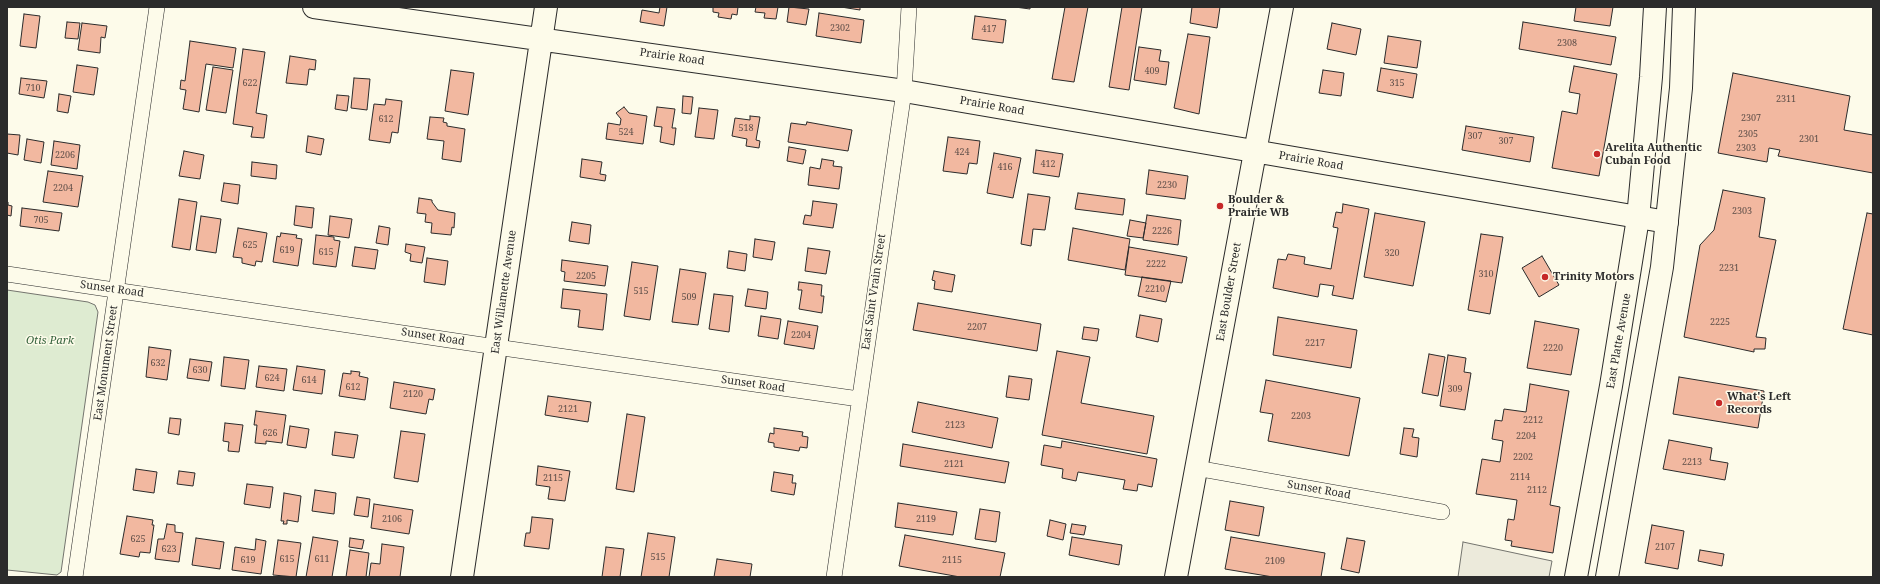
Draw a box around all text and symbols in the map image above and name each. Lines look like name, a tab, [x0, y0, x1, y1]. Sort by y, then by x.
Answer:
house number: 2302	[830, 23, 850, 33]
house number: 417	[981, 24, 997, 34]
house number: 2308	[1557, 38, 1577, 48]
street label: Prairie Road	[639, 46, 705, 68]
house number: 409	[1144, 66, 1160, 76]
house number: 622	[242, 78, 258, 88]
house number: 315	[1389, 78, 1405, 88]
house number: 710	[25, 83, 41, 93]
street label: Prairie Road	[959, 94, 1025, 118]
house number: 2311	[1776, 94, 1796, 104]
house number: 2307	[1741, 113, 1761, 123]
house number: 612	[378, 114, 394, 124]
house number: 518	[738, 123, 754, 133]
house number: 524	[618, 127, 634, 137]
house number: 2305	[1738, 129, 1758, 139]
house number: 307	[1467, 131, 1483, 141]
house number: 2301	[1799, 134, 1819, 144]
house number: 307	[1498, 136, 1514, 146]
place label: Arelita Authentic Cuban Food	[1605, 141, 1702, 167]
house number: 2303	[1736, 143, 1756, 153]
house number: 424	[954, 147, 970, 157]
street label: Prairie Road	[1278, 149, 1344, 173]
marker: Arelita Authentic Cuban Food	[1592, 149, 1602, 159]
house number: 2206	[55, 150, 75, 160]
house number: 412	[1040, 159, 1056, 169]
house number: 416	[997, 162, 1013, 172]
house number: 2230	[1157, 180, 1177, 190]
house number: 2204	[53, 183, 73, 193]
place label: Boulder & Prairie WB	[1228, 193, 1289, 219]
marker: Boulder & Prairie WB	[1215, 201, 1225, 211]
house number: 2303	[1732, 206, 1752, 216]
house number: 705	[33, 215, 49, 225]
house number: 2226	[1152, 226, 1172, 236]
street label: East Willamette Avenue	[489, 229, 519, 355]
street label: East Saint Vrain Street	[859, 233, 889, 351]
house number: 625	[242, 240, 258, 250]
street label: East Boulder Street	[1214, 242, 1244, 342]
house number: 619	[279, 245, 295, 255]
house number: 615	[318, 247, 334, 257]
house number: 320	[1384, 248, 1400, 258]
house number: 2222	[1146, 259, 1166, 269]
house number: 2231	[1719, 263, 1739, 273]
house number: 310	[1478, 269, 1494, 279]
place label: Trinity Motors	[1553, 270, 1634, 284]
house number: 2205	[576, 271, 596, 281]
marker: Trinity Motors	[1540, 272, 1550, 282]
street label: Sunset Road	[79, 278, 145, 300]
house number: 2210	[1145, 284, 1165, 294]
house number: 515	[633, 286, 649, 296]
house number: 509	[681, 292, 697, 302]
street label: East Platte Avenue	[1604, 292, 1634, 390]
street label: East Monument Street	[91, 305, 121, 421]
house number: 2225	[1710, 317, 1730, 327]
house number: 2207	[967, 322, 987, 332]
street label: Sunset Road	[400, 325, 466, 349]
house number: 2204	[791, 330, 811, 340]
park label: Otis Park	[26, 334, 74, 348]
house number: 2217	[1305, 338, 1325, 348]
house number: 2220	[1543, 343, 1563, 353]
house number: 632	[150, 358, 166, 368]
house number: 630	[192, 365, 208, 375]
house number: 624	[264, 373, 280, 383]
street label: Sunset Road	[720, 373, 786, 395]
house number: 614	[301, 375, 317, 385]
house number: 612	[345, 382, 361, 392]
house number: 309	[1447, 384, 1463, 394]
house number: 2120	[403, 389, 423, 399]
place label: What's Left Records	[1727, 390, 1791, 416]
marker: What's Left Records	[1714, 398, 1724, 408]
house number: 2121	[558, 404, 578, 414]
house number: 2203	[1291, 411, 1311, 421]
house number: 2212	[1523, 415, 1543, 425]
house number: 2123	[945, 420, 965, 430]
house number: 626	[262, 428, 278, 438]
house number: 2204	[1516, 431, 1536, 441]
house number: 2202	[1513, 452, 1533, 462]
house number: 2213	[1682, 457, 1702, 467]
house number: 2121	[944, 459, 964, 469]
house number: 2114	[1510, 472, 1530, 482]
house number: 2115	[543, 473, 563, 483]
street label: Sunset Road	[1286, 478, 1352, 502]
house number: 2112	[1527, 485, 1547, 495]
house number: 2106	[382, 514, 402, 524]
house number: 2119	[916, 514, 936, 524]
house number: 625	[130, 534, 146, 544]
house number: 2107	[1655, 542, 1675, 552]
house number: 623	[161, 544, 177, 554]
house number: 515	[650, 552, 666, 562]
house number: 615	[279, 554, 295, 564]
house number: 611	[314, 554, 330, 564]
house number: 619	[240, 555, 256, 565]
house number: 2115	[942, 555, 962, 565]
house number: 2109	[1265, 556, 1285, 566]

